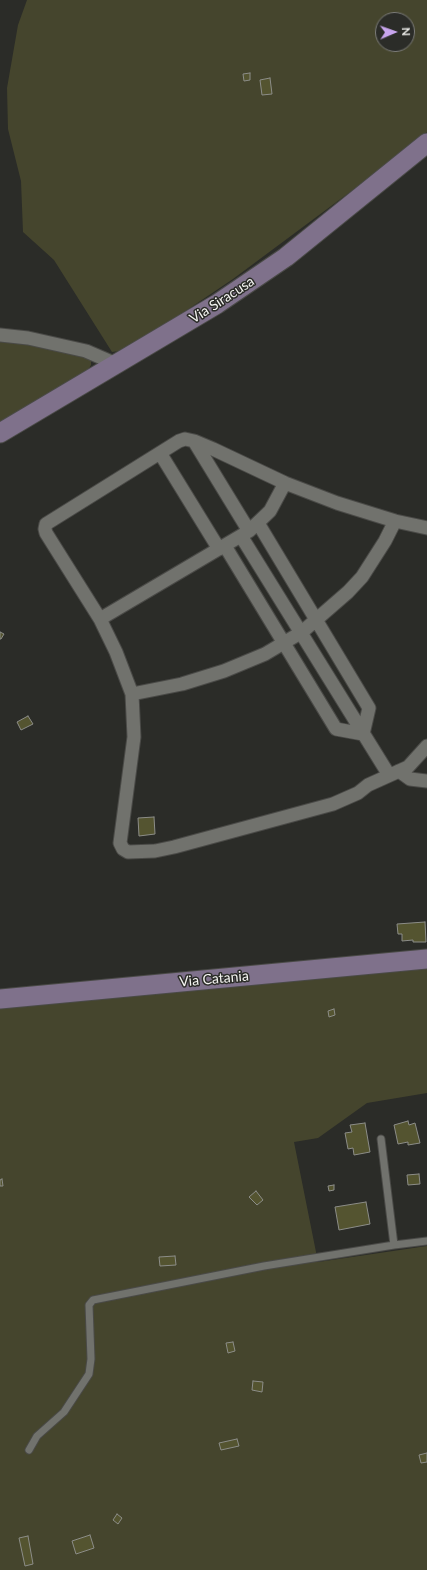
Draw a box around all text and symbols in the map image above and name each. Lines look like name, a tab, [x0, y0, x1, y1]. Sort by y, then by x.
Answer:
north arrow	[375, 12, 415, 52]
text: N	[400, 27, 413, 36]
street label: Via Siracusa	[187, 273, 257, 327]
street label: Via Catania	[179, 968, 249, 990]

